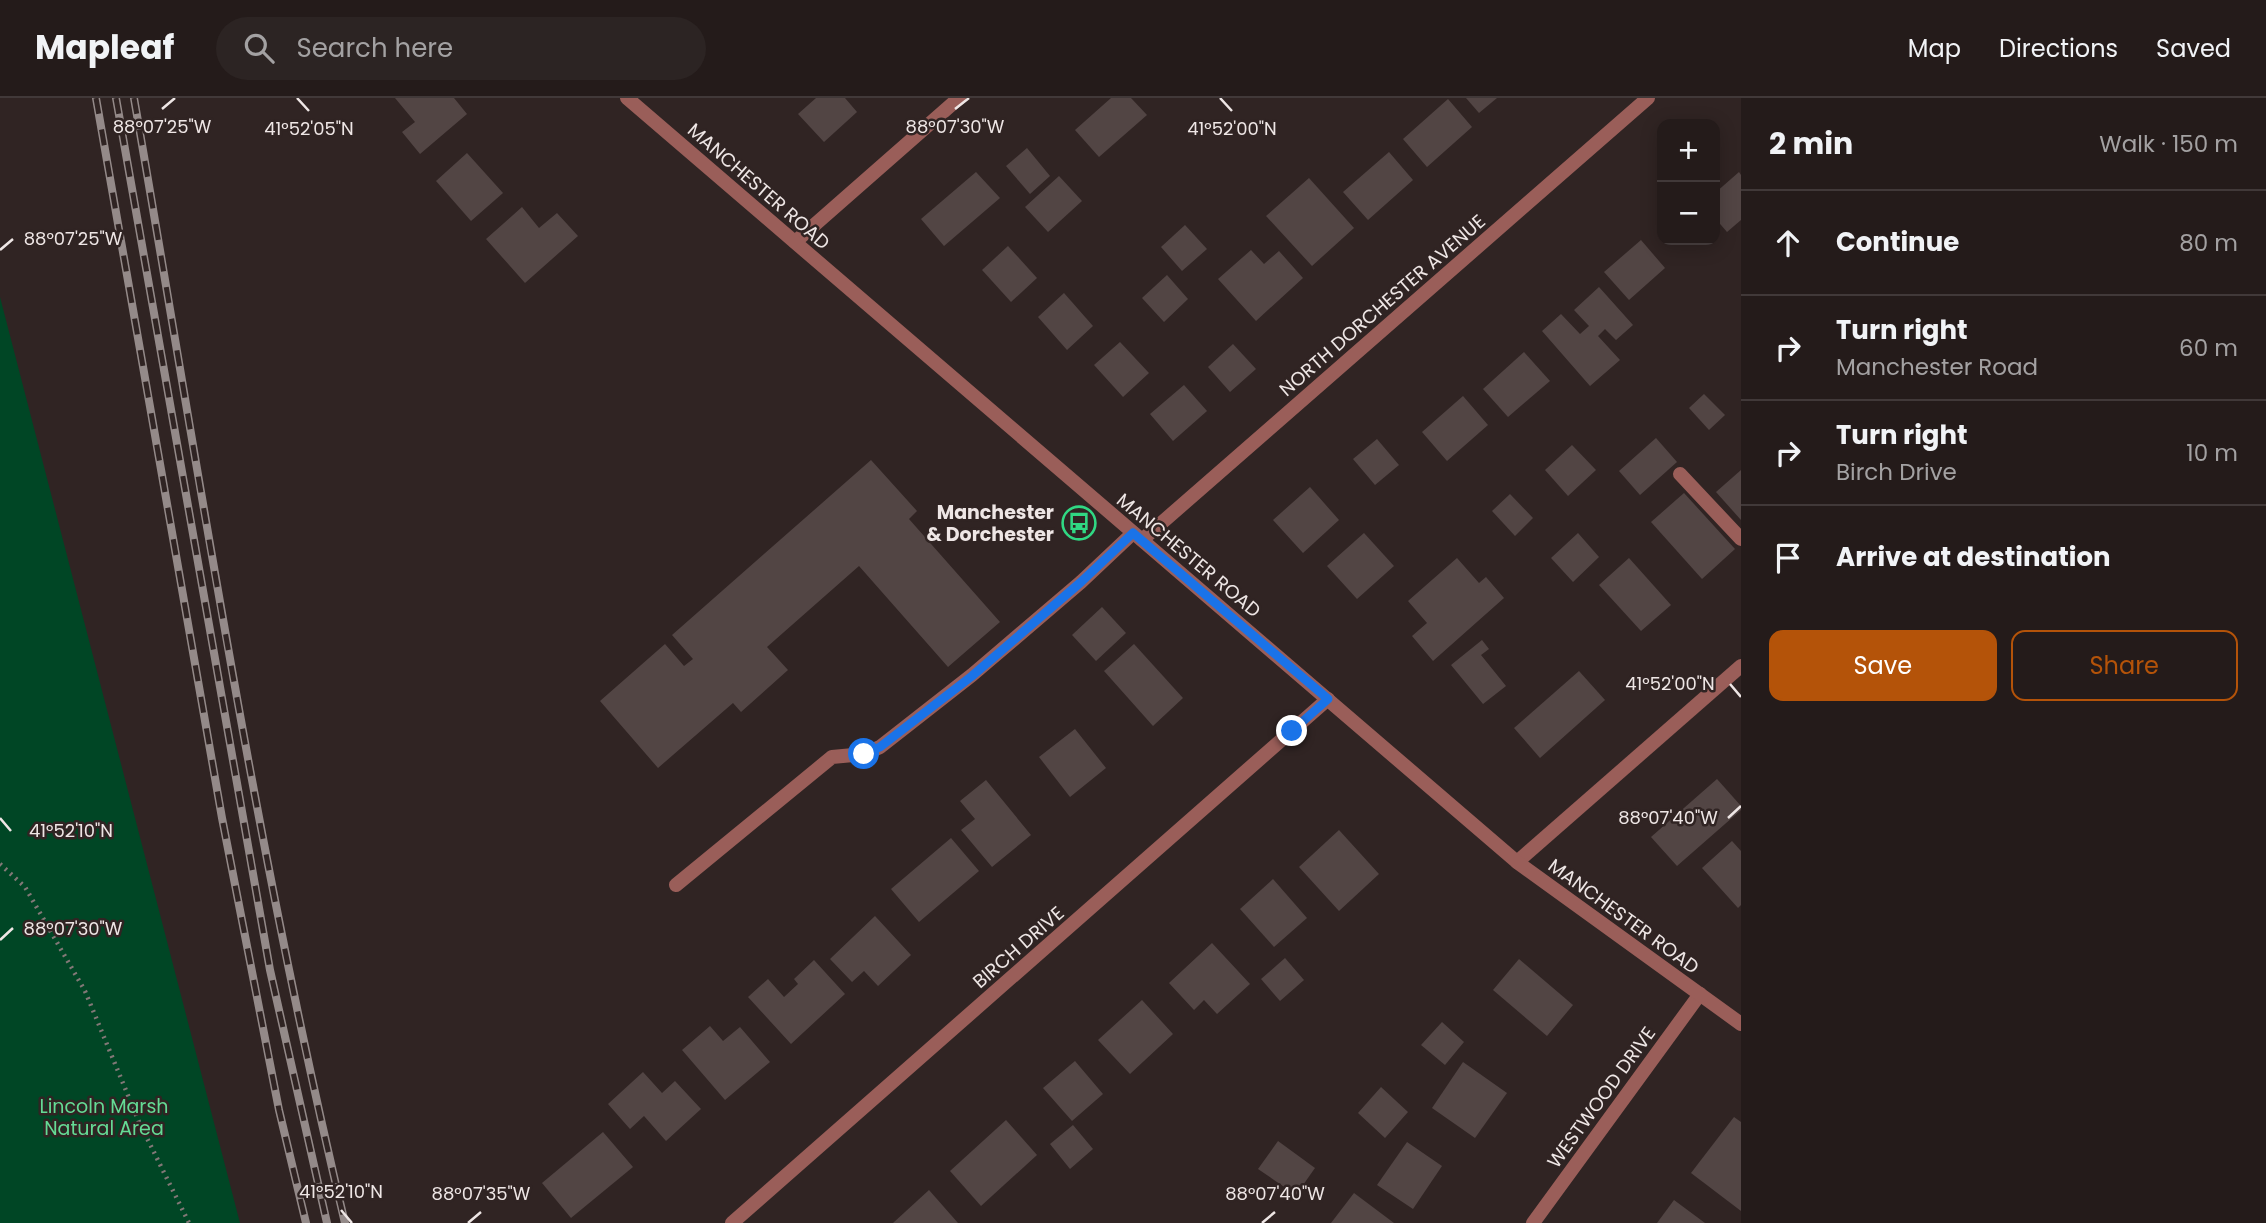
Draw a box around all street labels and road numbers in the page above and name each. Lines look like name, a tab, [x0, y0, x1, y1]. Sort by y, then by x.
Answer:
street label: MANCHESTER ROAD	[682, 117, 836, 256]
street label: NORTH DORCHESTER AVENUE	[1273, 208, 1491, 402]
street label: MANCHESTER ROAD	[1111, 487, 1267, 624]
street label: MANCHESTER ROAD	[1543, 852, 1705, 980]
street label: BIRCH DRIVE	[967, 900, 1070, 995]
street label: WESTWOOD DRIVE	[1541, 1021, 1662, 1174]

